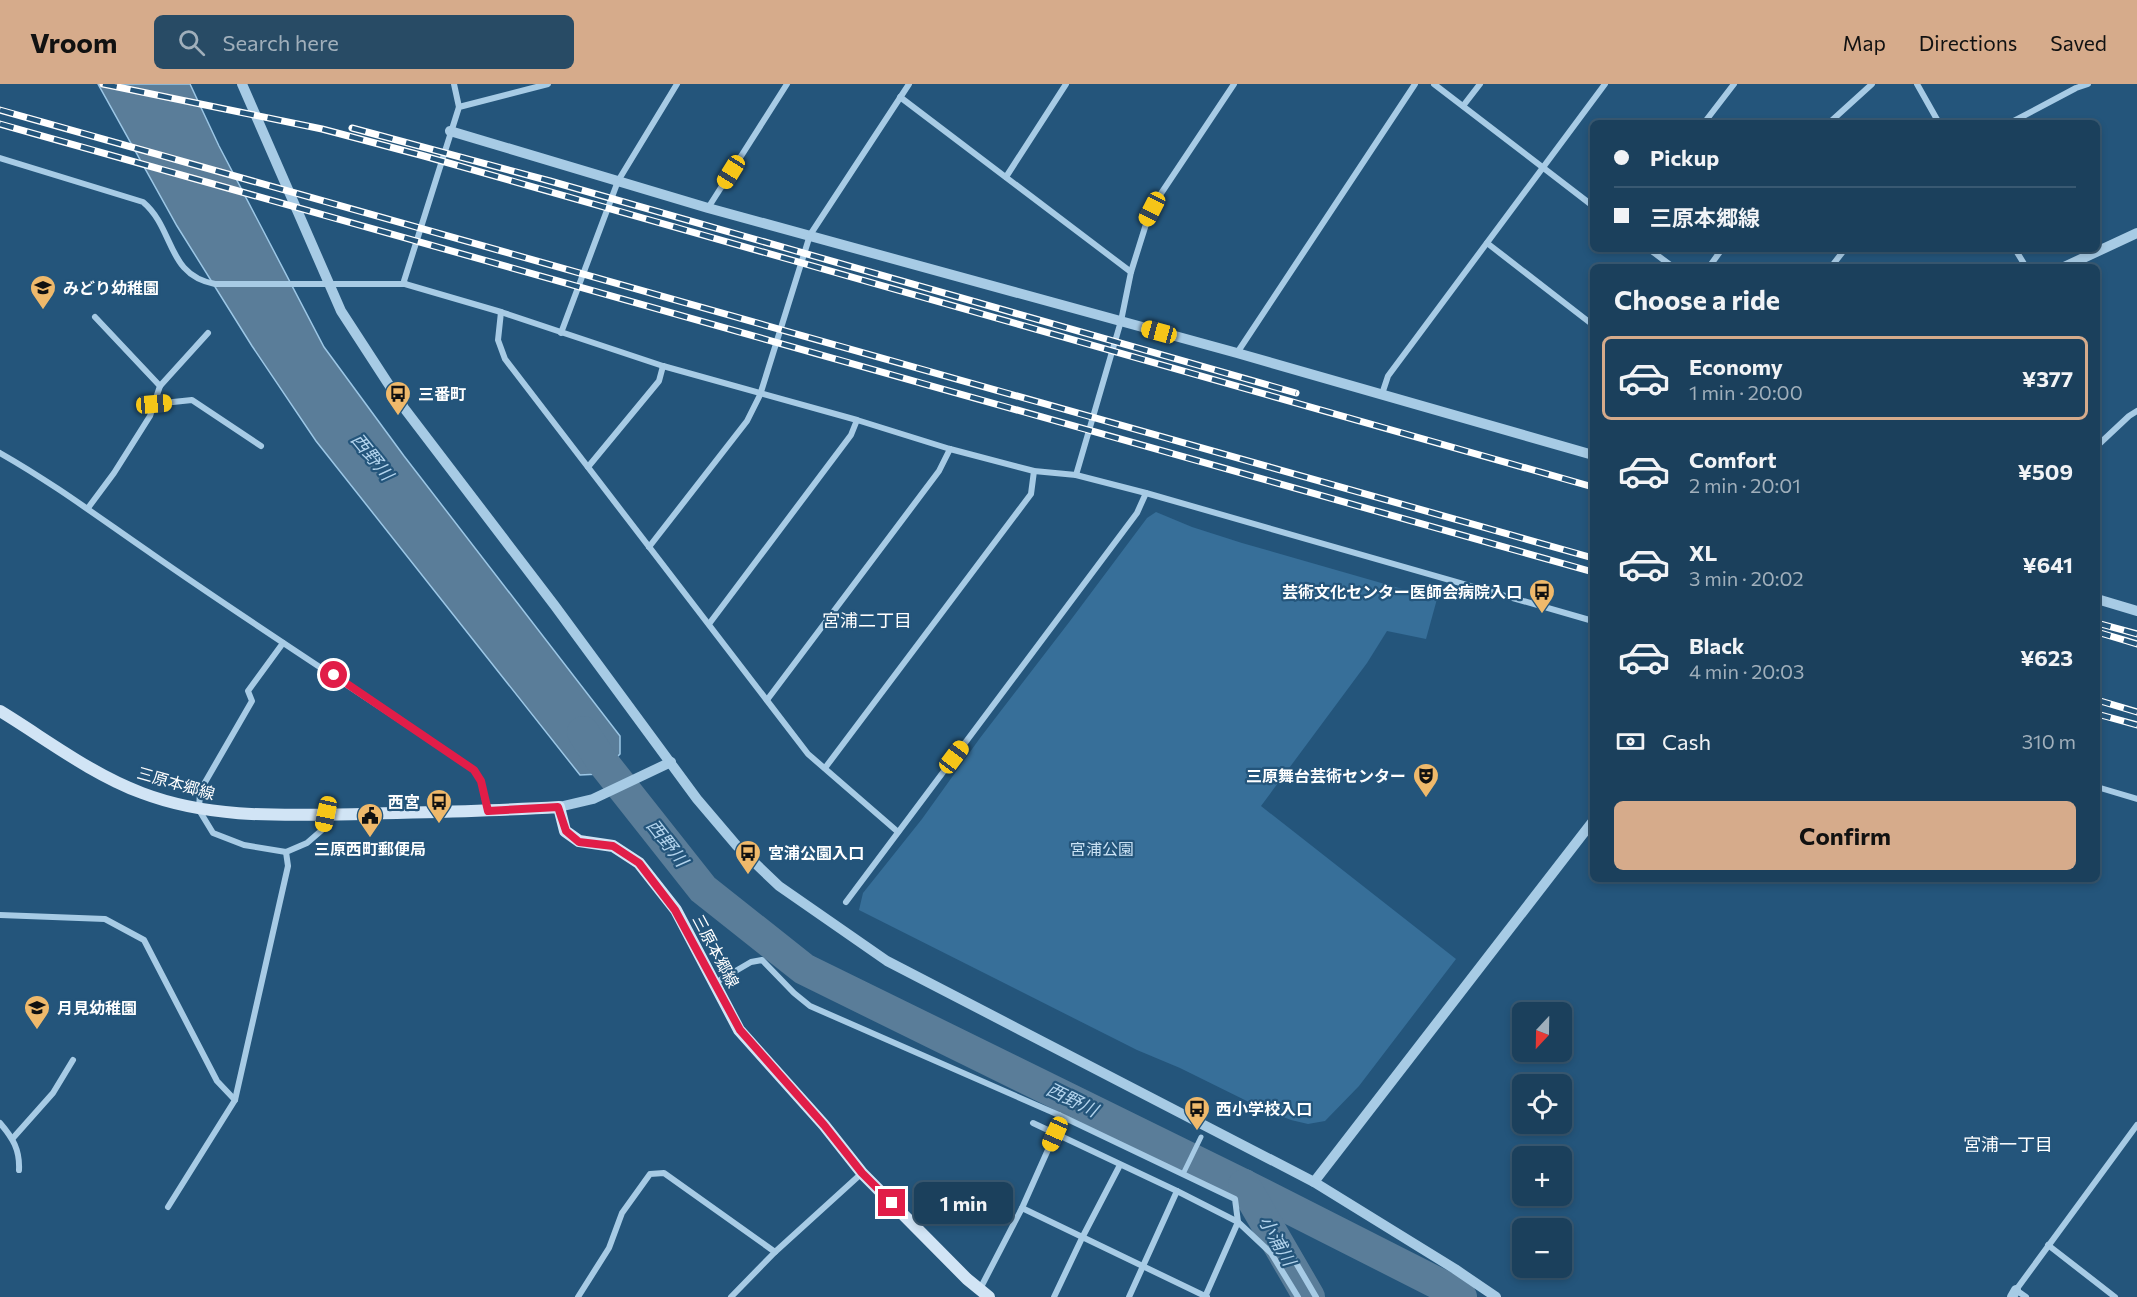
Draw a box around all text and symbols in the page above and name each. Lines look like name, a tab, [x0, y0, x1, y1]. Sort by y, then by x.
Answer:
search box	[154, 15, 574, 69]
text: Vroom	[30, 25, 118, 59]
icon: search	[175, 26, 208, 59]
text: Search here	[223, 29, 339, 56]
text: Map	[1843, 30, 1886, 55]
text: Directions	[1919, 30, 2017, 55]
text: Saved	[2050, 30, 2107, 55]
text: Pickup	[1650, 144, 1719, 171]
car	[714, 152, 748, 192]
car	[1136, 189, 1168, 229]
text: 三原本郷線	[1650, 204, 1760, 231]
school or university icon: みどり幼稚園	[28, 273, 58, 311]
place label: みどり幼稚園	[63, 278, 159, 297]
text: Choose a ride	[1614, 283, 1780, 316]
car	[1139, 319, 1179, 345]
icon: car	[1617, 351, 1671, 405]
text: Economy	[1689, 353, 1783, 380]
text: ¥377	[2022, 365, 2073, 392]
bus stop icon: 三番町	[383, 379, 413, 417]
text: 1 min · 20:00	[1689, 380, 1803, 404]
place label: 三番町	[418, 384, 466, 403]
car	[135, 393, 173, 415]
water label: 西野川	[347, 428, 400, 486]
icon: car	[1617, 444, 1671, 498]
text: Comfort	[1689, 446, 1777, 473]
text: ¥509	[2018, 458, 2073, 485]
text: 2 min · 20:01	[1689, 473, 1801, 497]
icon: car	[1617, 537, 1671, 591]
text: XL	[1689, 539, 1717, 566]
text: ¥641	[2023, 551, 2073, 578]
text: 3 min · 20:02	[1689, 566, 1804, 590]
bus stop icon: 芸術文化センター医師会病院入口	[1527, 577, 1557, 615]
place label: 芸術文化センター医師会病院入口	[1282, 582, 1522, 601]
district label: 宮浦二丁目	[822, 609, 912, 631]
icon: car	[1617, 630, 1671, 684]
text: Black	[1689, 632, 1744, 659]
text: ¥623	[2020, 644, 2073, 671]
text: 4 min · 20:03	[1689, 659, 1804, 683]
route start	[320, 661, 347, 688]
icon: cash	[1614, 725, 1647, 758]
text: Cash	[1662, 728, 1711, 755]
text: 310 m	[2022, 729, 2076, 753]
car	[936, 737, 972, 777]
theatre icon: 三原舞台芸術センター	[1411, 761, 1441, 799]
street label: 三原本郷線	[135, 762, 217, 803]
place label: 三原舞台芸術センター	[1246, 766, 1406, 785]
bus stop icon: 西宮	[424, 787, 454, 825]
place label: 西宮	[388, 792, 420, 811]
car	[313, 795, 339, 833]
public building icon: 三原西町郵便局	[355, 801, 385, 839]
button: Confirm	[1614, 801, 2076, 870]
water label: 西野川	[642, 814, 694, 872]
bus stop icon: 宮浦公園入口	[733, 838, 763, 876]
place label: 三原西町郵便局	[314, 839, 426, 858]
park label: 宮浦公園	[1070, 839, 1134, 858]
place label: 宮浦公園入口	[768, 843, 864, 862]
street label: 三原本郷線	[689, 911, 744, 991]
school or university icon: 月見幼稚園	[22, 993, 52, 1031]
place label: 月見幼稚園	[57, 998, 137, 1017]
north arrow	[1512, 1002, 1572, 1062]
map controls	[1512, 1002, 1572, 1278]
button: locate	[1512, 1074, 1572, 1134]
water label: 西野川	[1043, 1077, 1103, 1122]
bus stop icon: 西小学校入口	[1182, 1094, 1212, 1132]
place label: 西小学校入口	[1216, 1099, 1312, 1118]
car	[1039, 1114, 1071, 1154]
district label: 宮浦一丁目	[1963, 1133, 2053, 1155]
button: +	[1512, 1146, 1572, 1206]
callout: 1 min	[913, 1182, 1012, 1224]
route end	[878, 1189, 905, 1216]
text: 1 min	[940, 1191, 987, 1215]
water label: 小浦川	[1255, 1212, 1302, 1271]
button: −	[1512, 1218, 1572, 1278]

